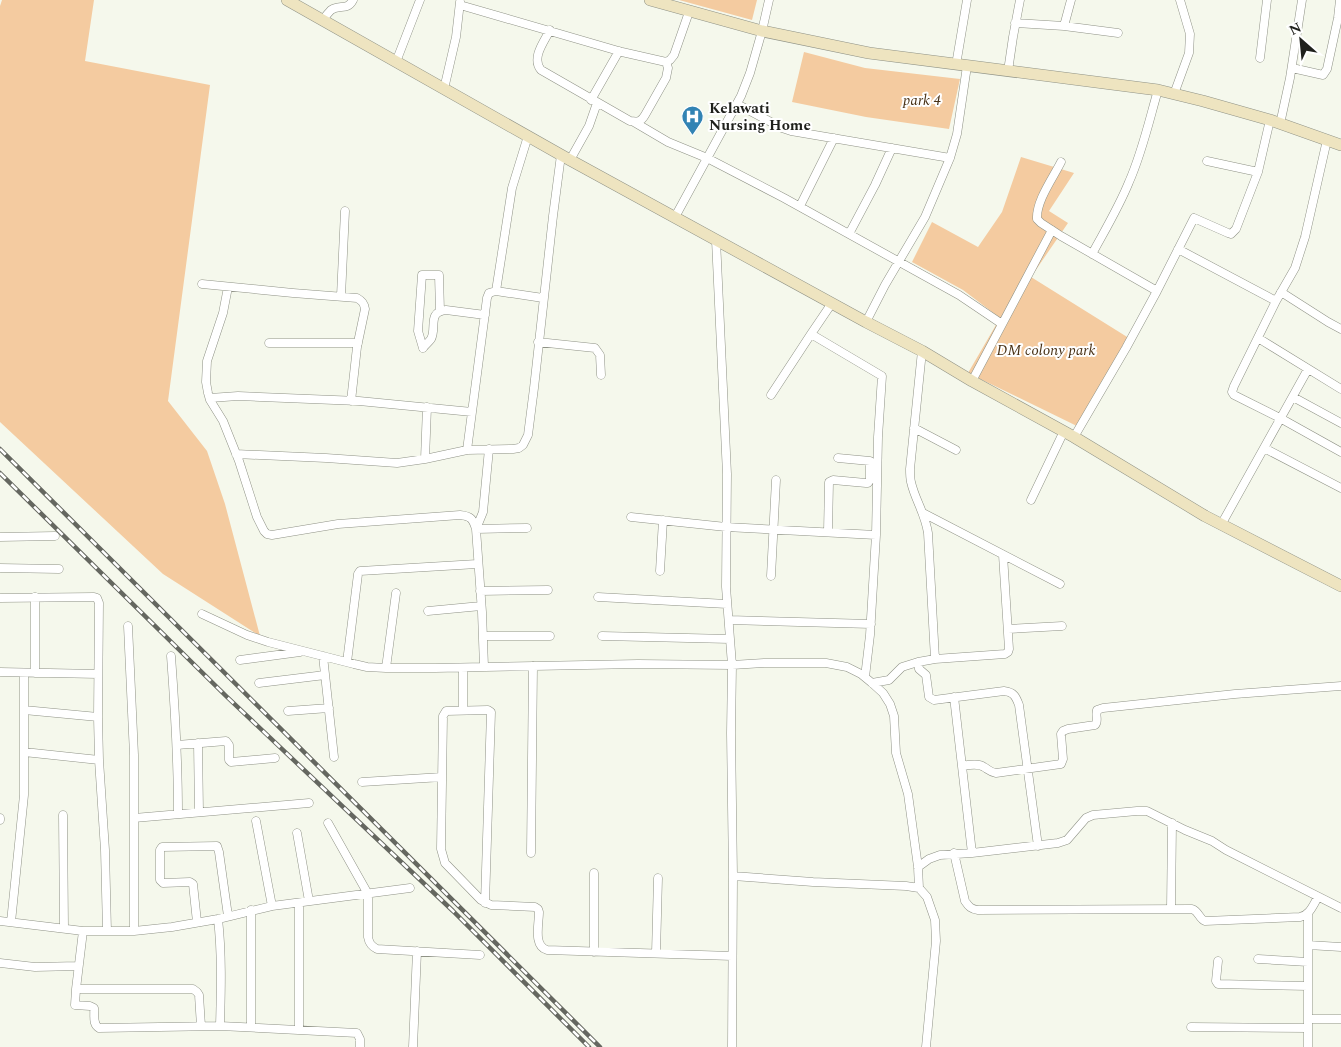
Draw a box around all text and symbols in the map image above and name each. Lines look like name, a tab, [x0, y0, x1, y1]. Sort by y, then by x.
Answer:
north arrow	[1276, 15, 1326, 65]
text: N	[1285, 17, 1305, 41]
park label: park 4	[902, 89, 941, 112]
place label: Kelawati Nursing Home	[709, 97, 811, 137]
hospital icon: Kelawati Nursing Home	[681, 105, 705, 136]
park label: DM colony park	[996, 339, 1096, 362]

